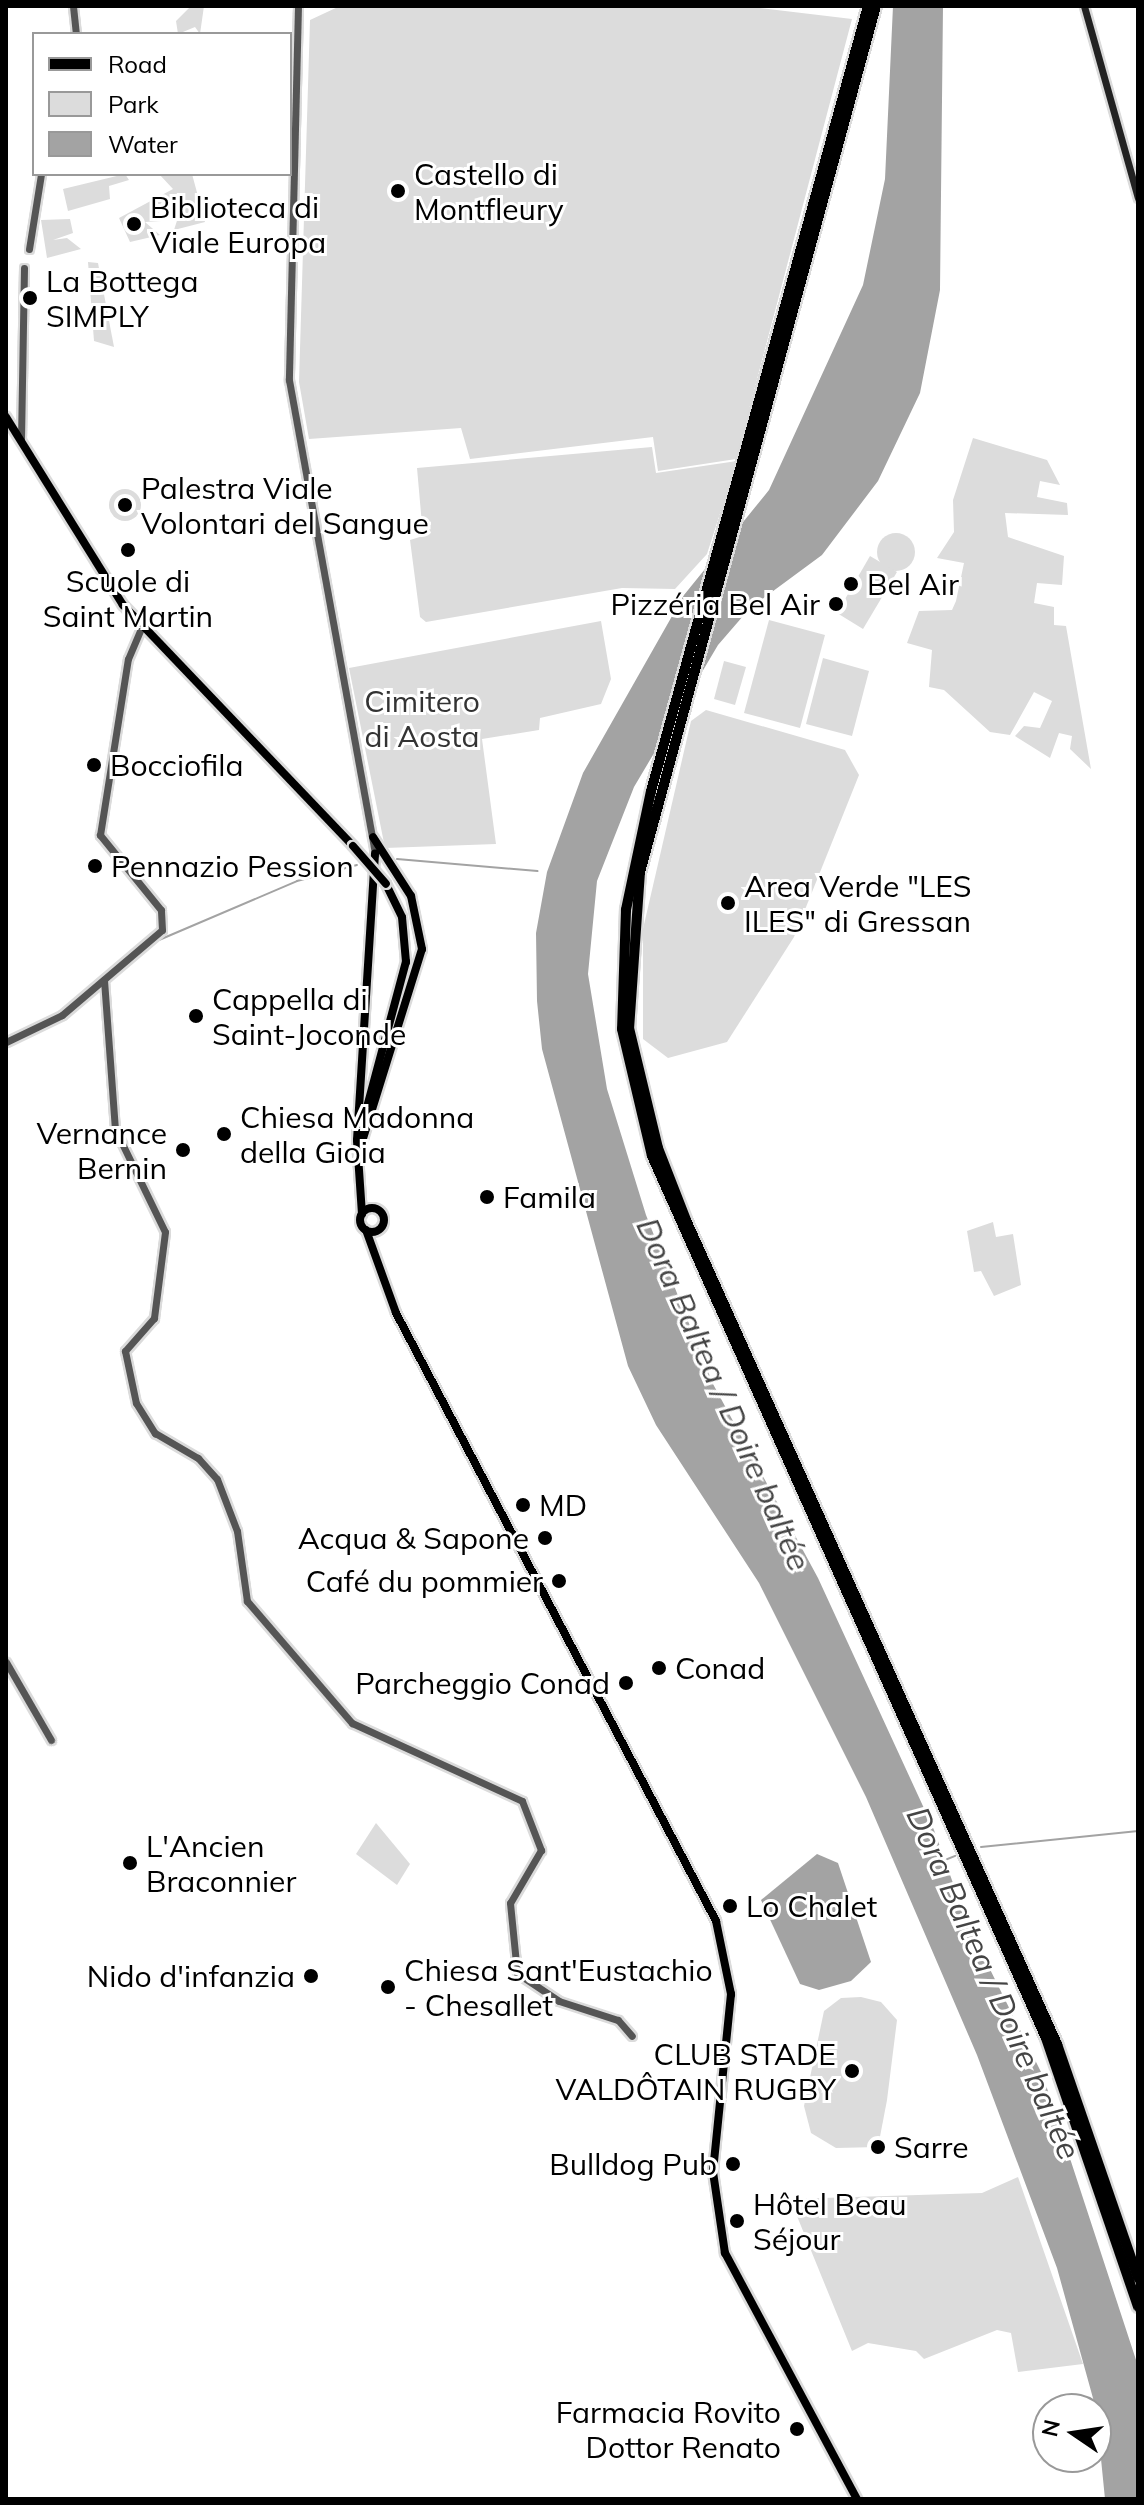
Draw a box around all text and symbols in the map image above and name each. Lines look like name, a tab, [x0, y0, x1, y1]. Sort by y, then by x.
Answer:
legend	[32, 32, 292, 176]
text: Road	[108, 49, 167, 79]
text: Park	[108, 89, 159, 119]
text: Water	[108, 129, 178, 159]
place label: Castello di Montfleury	[414, 156, 564, 226]
marker: Castello di Montfleury	[389, 182, 407, 200]
place label: Biblioteca di Viale Europa	[150, 189, 326, 260]
marker: Biblioteca di Viale Europa	[125, 215, 143, 233]
place label: La Bottega SIMPLY	[46, 263, 198, 334]
marker: La Bottega SIMPLY	[21, 289, 39, 307]
place label: Palestra Viale Volontari del Sangue	[141, 470, 429, 540]
marker: Palestra Viale Volontari del Sangue	[116, 496, 134, 514]
marker: Scuole di Saint Martin	[119, 541, 137, 559]
place label: Scuole di Saint Martin	[43, 563, 213, 634]
place label: Bel Air	[867, 566, 959, 602]
marker: Bel Air	[842, 575, 860, 593]
place label: Pizzéria Bel Air	[611, 586, 820, 622]
marker: Pizzéria Bel Air	[827, 595, 845, 613]
park label: Cimitero di Aosta	[364, 683, 480, 754]
place label: Bocciofila	[110, 747, 243, 783]
marker: Bocciofila	[85, 756, 103, 774]
place label: Pennazio Pession	[111, 848, 354, 884]
marker: Pennazio Pession	[86, 857, 104, 875]
place label: Area Verde "LES ILES" di Gressan	[744, 868, 971, 938]
marker: Area Verde "LES ILES" di Gressan	[719, 894, 737, 912]
place label: Cappella di Saint-Joconde	[212, 981, 406, 1052]
marker: Cappella di Saint-Joconde	[187, 1007, 205, 1025]
place label: Chiesa Madonna della Gioia	[240, 1099, 474, 1170]
place label: Vernance Bernin	[37, 1115, 167, 1186]
marker: Chiesa Madonna della Gioia	[215, 1125, 233, 1143]
marker: Vernance Bernin	[174, 1141, 192, 1159]
place label: Famila	[503, 1179, 596, 1215]
marker: Famila	[478, 1188, 496, 1206]
water label: Dora Baltea / Doire baltée	[629, 1212, 819, 1576]
place label: MD	[539, 1487, 587, 1523]
marker: MD	[514, 1496, 532, 1514]
place label: Acqua & Sapone	[298, 1520, 529, 1556]
marker: Acqua & Sapone	[536, 1529, 554, 1547]
place label: Café du pommier	[306, 1563, 543, 1599]
marker: Café du pommier	[550, 1572, 568, 1590]
place label: Conad	[675, 1650, 765, 1686]
marker: Conad	[650, 1659, 668, 1677]
place label: Parcheggio Conad	[355, 1665, 610, 1701]
marker: Parcheggio Conad	[617, 1674, 635, 1692]
water label: Dora Baltea / Doire baltée	[899, 1801, 1089, 2165]
place label: L'Ancien Braconnier	[146, 1828, 296, 1898]
marker: L'Ancien Braconnier	[121, 1854, 139, 1872]
place label: Lo Chalet	[746, 1888, 877, 1924]
marker: Lo Chalet	[721, 1897, 739, 1915]
place label: Chiesa Sant'Eustachio - Chesallet	[404, 1952, 713, 2022]
place label: Nido d'infanzia	[87, 1958, 295, 1994]
marker: Nido d'infanzia	[302, 1967, 320, 1985]
marker: Chiesa Sant'Eustachio - Chesallet	[379, 1978, 397, 1996]
place label: CLUB STADE VALDÔTAIN RUGBY	[555, 2036, 836, 2106]
marker: CLUB STADE VALDÔTAIN RUGBY	[843, 2062, 861, 2080]
place label: Sarre	[894, 2129, 969, 2165]
marker: Sarre	[869, 2138, 887, 2156]
place label: Bulldog Pub	[549, 2146, 717, 2182]
marker: Bulldog Pub	[724, 2155, 742, 2173]
place label: Hôtel Beau Séjour	[753, 2186, 907, 2256]
marker: Hôtel Beau Séjour	[728, 2212, 746, 2230]
north arrow	[1032, 2393, 1112, 2473]
place label: Farmacia Rovito Dottor Renato	[556, 2394, 781, 2464]
text: N	[1035, 2417, 1066, 2439]
marker: Farmacia Rovito Dottor Renato	[788, 2420, 806, 2438]

